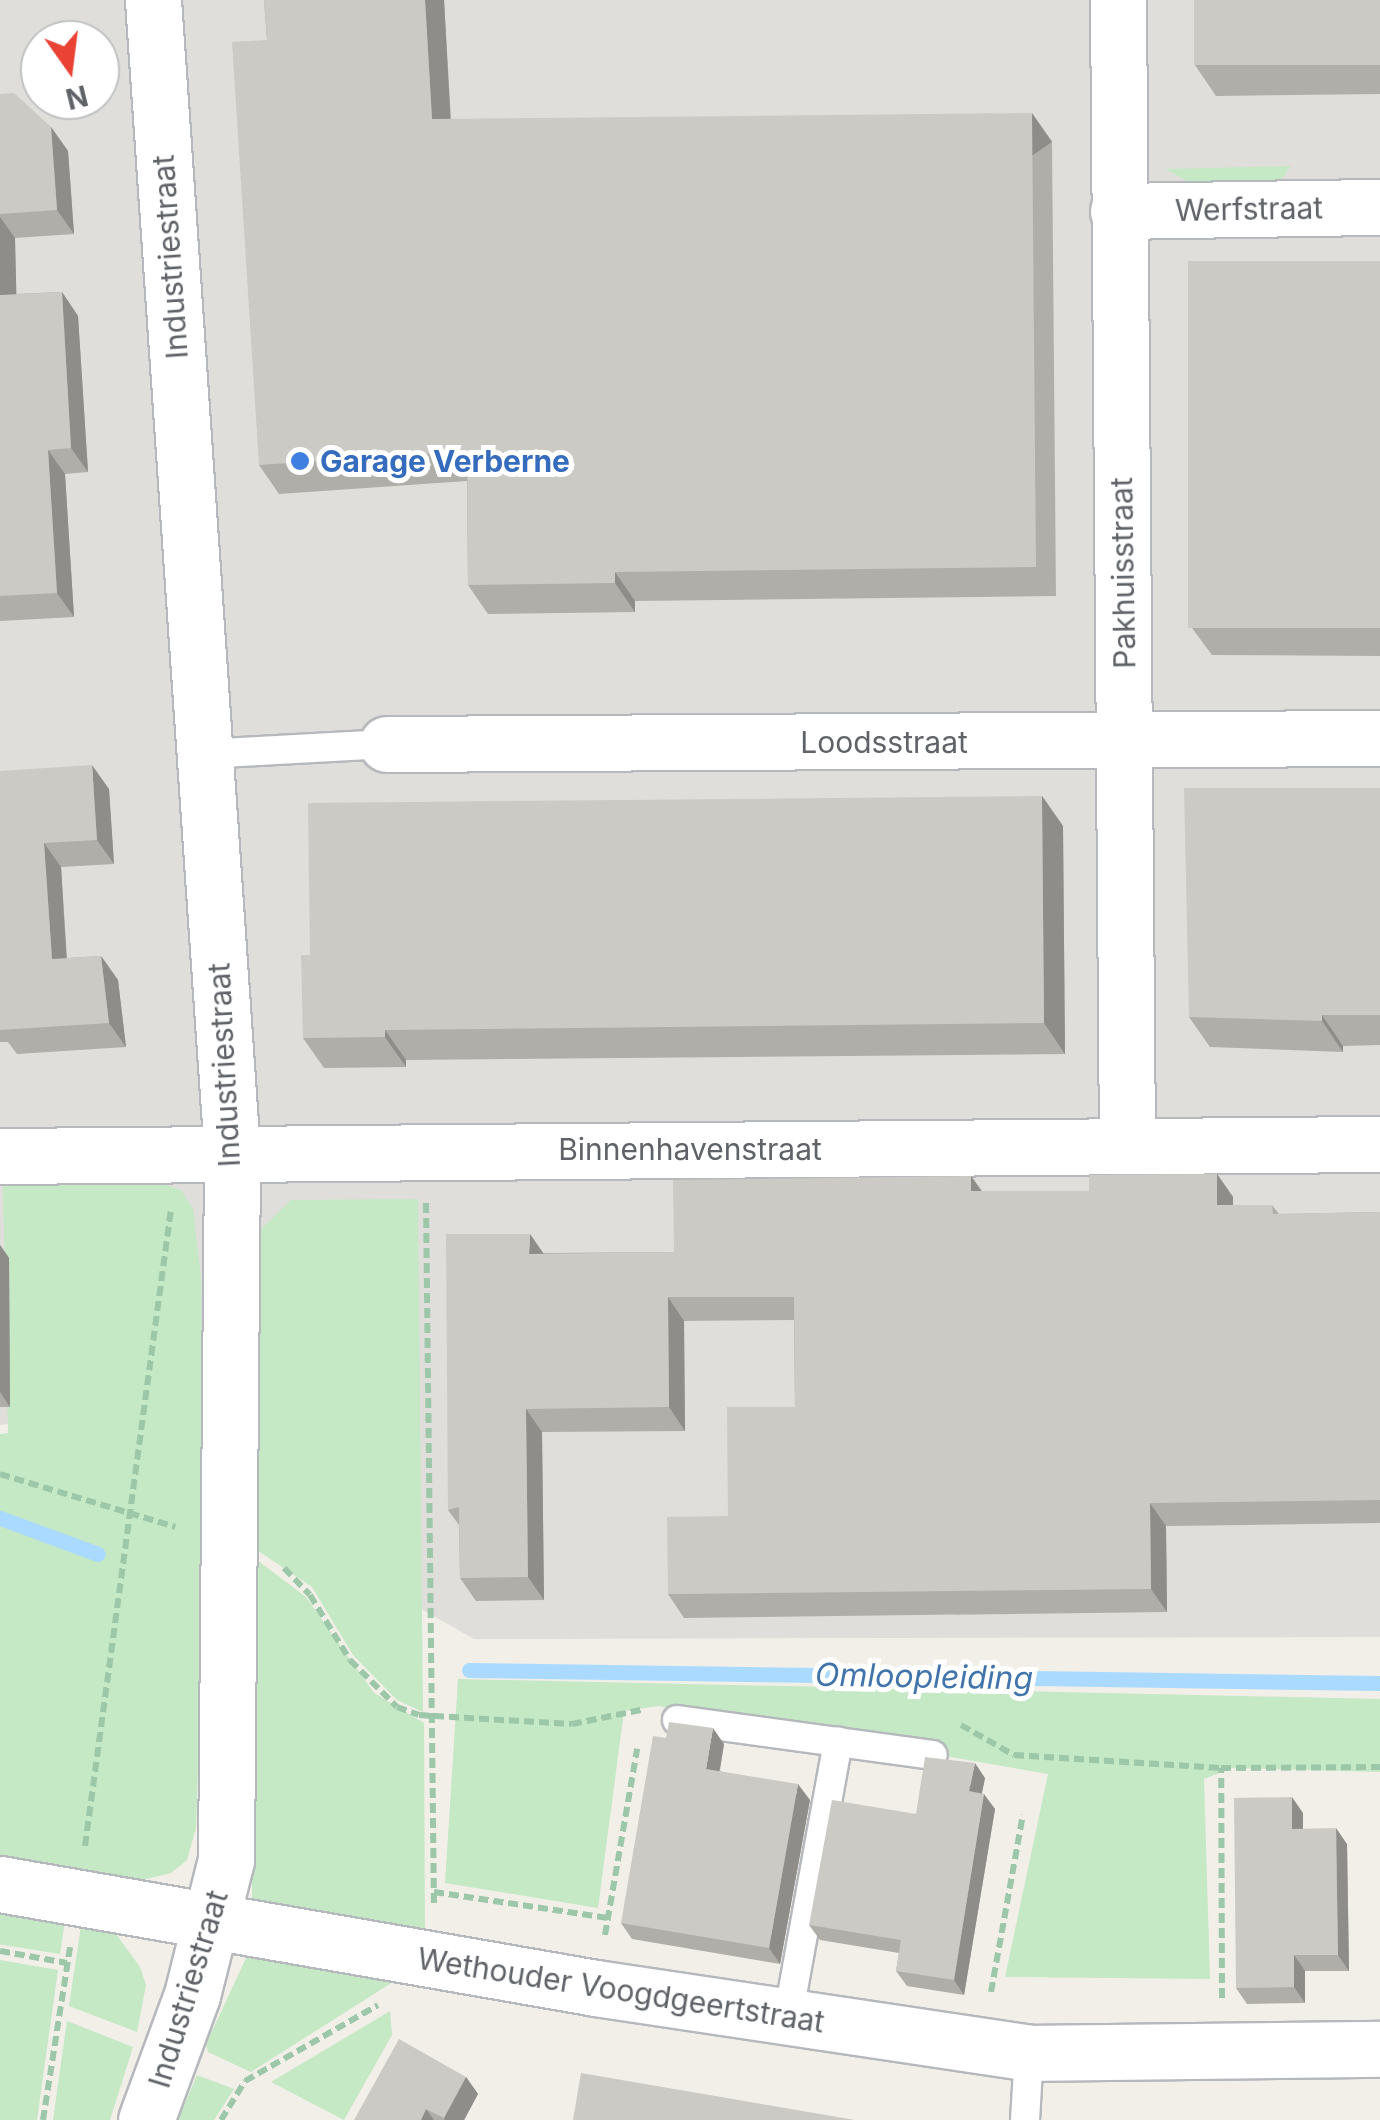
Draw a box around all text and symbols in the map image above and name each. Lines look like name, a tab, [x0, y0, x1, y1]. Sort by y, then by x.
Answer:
north arrow	[20, 20, 120, 120]
text: N	[62, 78, 91, 116]
street label: Industriestraat	[145, 154, 195, 360]
street label: Werfstraat	[1175, 190, 1323, 228]
place label: Garage Verberne	[320, 443, 570, 479]
marker: Garage Verberne	[289, 450, 311, 472]
street label: Pakhuisstraat	[1103, 477, 1143, 669]
street label: Loodsstraat	[800, 724, 968, 760]
street label: Industriestraat	[201, 962, 247, 1168]
street label: Binnenhavenstraat	[558, 1131, 822, 1167]
water label: Omloopleiding	[815, 1656, 1033, 1698]
street label: Industriestraat	[141, 1886, 235, 2092]
street label: Wethouder Voogdgeertstraat	[415, 1940, 827, 2040]

